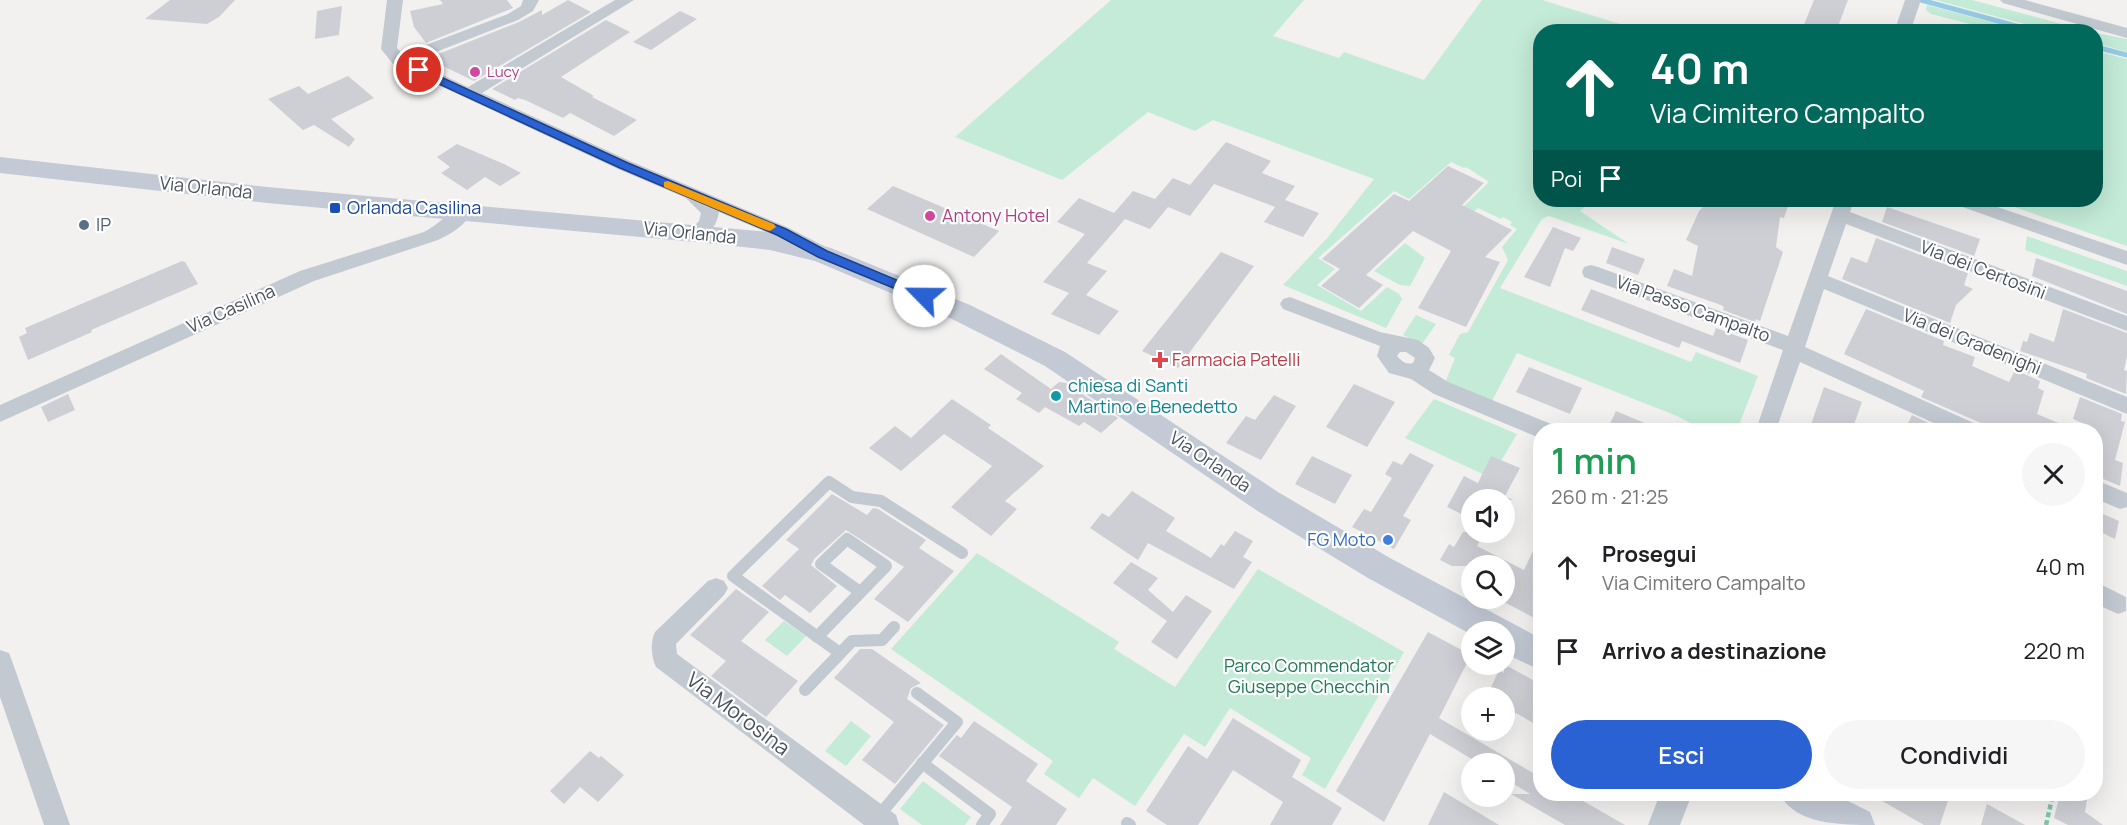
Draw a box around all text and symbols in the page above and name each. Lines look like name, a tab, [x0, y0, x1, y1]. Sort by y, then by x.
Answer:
text: 40 m	[1650, 39, 1749, 97]
pin	[393, 44, 444, 95]
icon: ahead	[1551, 48, 1629, 126]
icon: arrive	[402, 53, 435, 86]
place label: Lucy	[487, 61, 520, 82]
marker: Lucy	[468, 65, 482, 79]
text: Via Cimitero Campalto	[1650, 94, 1925, 131]
icon: arrive	[1594, 162, 1627, 195]
text: Poi	[1551, 164, 1582, 194]
street label: Via Orlanda	[158, 170, 254, 204]
place label: Orlanda Casilina	[347, 195, 481, 219]
marker: Orlanda Casilina	[328, 201, 342, 215]
place label: Antony Hotel	[942, 203, 1050, 227]
marker: Antony Hotel	[923, 209, 937, 223]
place label: IP	[96, 212, 111, 236]
street label: Via Orlanda	[642, 215, 738, 249]
marker: IP	[77, 218, 91, 232]
street label: Via dei Certosini	[1917, 234, 2050, 304]
position arrow	[892, 264, 956, 328]
street label: Via Passo Campalto	[1613, 269, 1774, 347]
street label: Via Casilina	[183, 278, 278, 338]
street label: Via dei Gradenighi	[1900, 302, 2045, 380]
place label: Farmacia Patelli	[1172, 347, 1300, 371]
marker: Farmacia Patelli	[1153, 353, 1167, 367]
place label: chiesa di Santi Martino e Benedetto	[1068, 373, 1238, 418]
marker: chiesa di Santi Martino e Benedetto	[1049, 389, 1063, 403]
street label: Via Orlanda	[1165, 425, 1256, 497]
text: 1 min	[1551, 436, 1637, 485]
button: close	[2022, 443, 2085, 506]
text: 260 m · 21:25	[1551, 483, 1669, 510]
map controls	[1461, 489, 1515, 807]
button: sound	[1461, 489, 1515, 543]
place label: FG Moto	[1307, 527, 1376, 551]
marker: FG Moto	[1381, 533, 1395, 547]
text: Prosegui	[1602, 539, 1697, 569]
icon: ahead	[1551, 551, 1584, 584]
text: 40 m	[2036, 552, 2085, 582]
button: search	[1461, 555, 1515, 609]
text: Via Cimitero Campalto	[1602, 569, 1806, 596]
button: layers	[1461, 621, 1515, 675]
icon: arrive	[1551, 635, 1584, 668]
text: Arrivo a destinazione	[1602, 636, 1826, 666]
text: 220 m	[2023, 636, 2085, 666]
park label: Parco Commendator Giuseppe Checchin	[1224, 653, 1395, 698]
street label: Via Morosina	[681, 665, 796, 761]
button: +	[1461, 687, 1515, 741]
button: Esci	[1551, 720, 1812, 789]
button: Condividi	[1824, 720, 2085, 789]
button: −	[1461, 753, 1515, 807]

